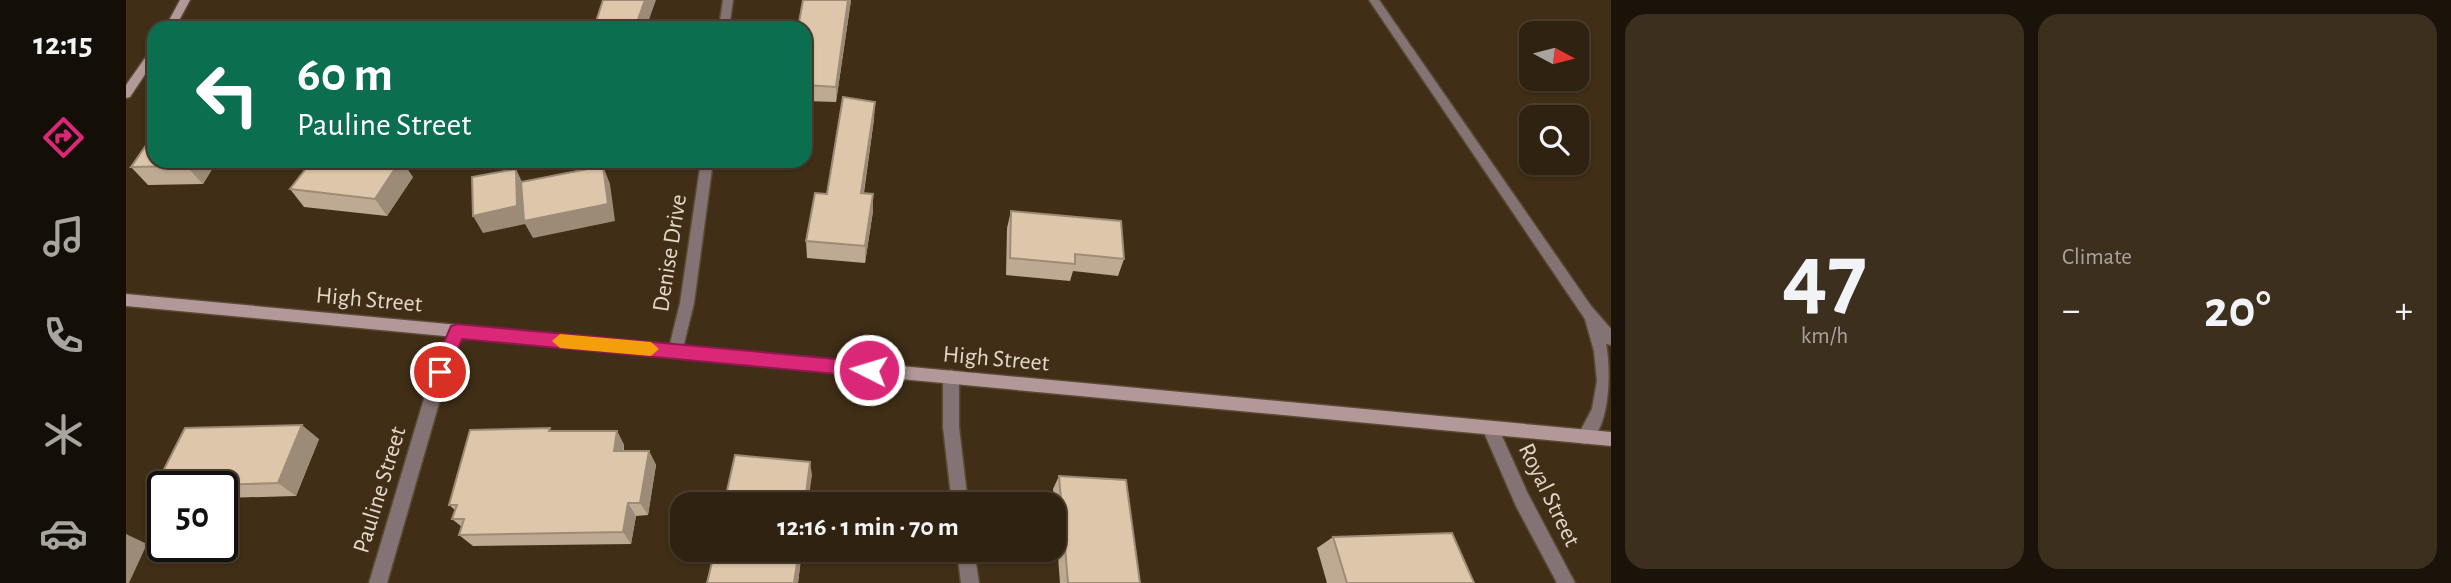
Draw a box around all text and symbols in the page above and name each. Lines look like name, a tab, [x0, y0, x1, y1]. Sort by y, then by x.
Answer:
north arrow	[1519, 21, 1589, 91]
map controls	[1519, 21, 1589, 175]
text: 12:15	[33, 28, 93, 60]
icon: left	[182, 49, 273, 140]
text: 60 m	[297, 51, 393, 100]
button: search	[1519, 105, 1589, 175]
text: Pauline Street	[297, 109, 471, 141]
icon: directions	[39, 113, 88, 162]
street label: Denise Drive	[649, 193, 691, 313]
icon: music	[39, 212, 88, 261]
text: 47	[1782, 232, 1867, 323]
text: Climate	[2062, 246, 2132, 269]
street label: High Street	[315, 283, 424, 317]
text: 20°	[2204, 284, 2271, 336]
text: −	[2062, 292, 2080, 330]
text: +	[2395, 292, 2413, 330]
icon: phone	[39, 311, 88, 360]
text: km/h	[1801, 325, 1848, 348]
position arrow	[832, 333, 906, 407]
pin	[410, 342, 470, 402]
street label: High Street	[942, 342, 1051, 376]
icon: arrive	[421, 353, 459, 391]
icon: climate	[39, 410, 88, 459]
street label: Pauline Street	[349, 424, 411, 556]
street label: Royal Street	[1514, 440, 1584, 551]
speed limit sign: 50	[147, 471, 238, 562]
icon: car	[39, 509, 88, 558]
text: 12:16 · 1 min · 70 m	[777, 514, 959, 540]

